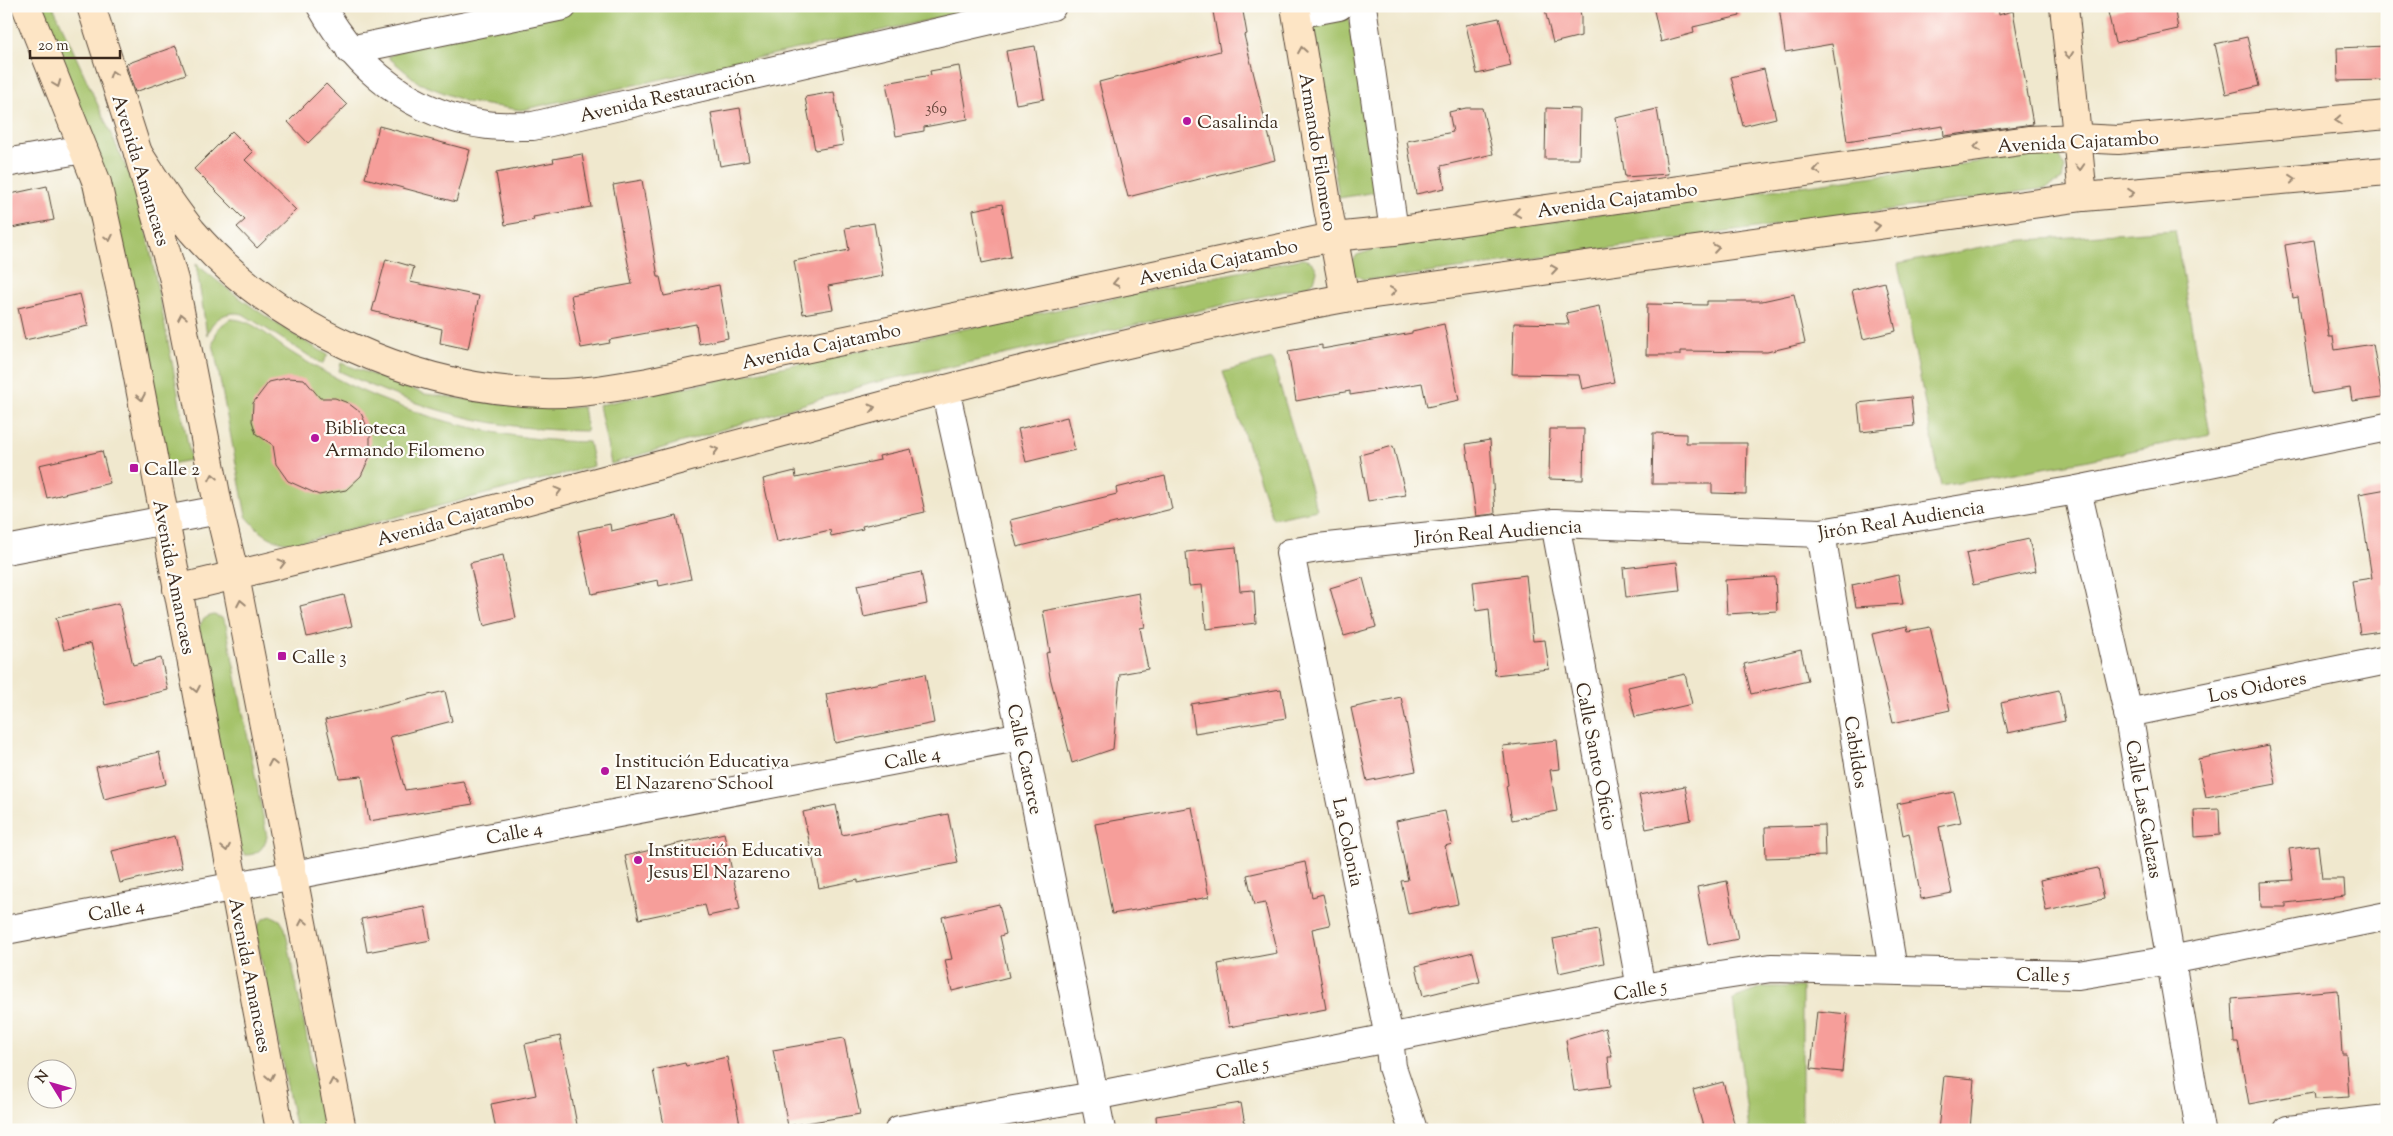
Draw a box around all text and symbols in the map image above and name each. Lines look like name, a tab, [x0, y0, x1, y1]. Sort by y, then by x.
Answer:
scale bar	[30, 28, 120, 60]
text: 20 m	[38, 36, 69, 57]
one-way arrow	[1298, 46, 1308, 55]
one-way arrow	[2063, 51, 2074, 59]
street label: Avenida Restauración	[577, 64, 758, 131]
one-way arrow	[108, 70, 118, 78]
street label: Armando Filomeno	[1291, 71, 1342, 233]
one-way arrow	[51, 79, 61, 88]
street label: Avenida Amancaes	[104, 92, 175, 250]
house number: 369	[925, 98, 947, 121]
place label: Casalinda	[1197, 110, 1279, 137]
one-way arrow	[2334, 114, 2342, 125]
marker: Casalinda	[1181, 115, 1193, 127]
street label: Avenida Cajatambo	[1997, 126, 2160, 161]
one-way arrow	[1973, 141, 1981, 152]
one-way arrow	[2075, 163, 2086, 171]
one-way arrow	[1812, 164, 1820, 175]
one-way arrow	[2289, 174, 2297, 185]
street label: Avenida Cajatambo	[1535, 177, 1699, 226]
one-way arrow	[2128, 187, 2136, 198]
one-way arrow	[1513, 207, 1521, 218]
one-way arrow	[1873, 221, 1881, 232]
one-way arrow	[103, 233, 114, 242]
street label: Avenida Cajatambo	[1137, 233, 1300, 293]
one-way arrow	[1711, 243, 1720, 253]
one-way arrow	[1550, 265, 1559, 275]
one-way arrow	[1112, 277, 1120, 287]
one-way arrow	[1390, 286, 1398, 297]
one-way arrow	[177, 313, 187, 322]
street label: Avenida Cajatambo	[740, 317, 903, 377]
one-way arrow	[136, 393, 146, 401]
one-way arrow	[868, 404, 876, 414]
place label: Biblioteca Armando Filomeno	[325, 416, 485, 465]
marker: Biblioteca Armando Filomeno	[309, 432, 321, 444]
one-way arrow	[711, 445, 719, 455]
place label: Calle 2	[144, 457, 200, 484]
marker: Calle 2	[128, 462, 140, 474]
one-way arrow	[208, 472, 218, 481]
street label: Avenida Cajatambo	[374, 486, 537, 554]
one-way arrow	[554, 486, 563, 497]
street label: Jirón Real Audiencia	[1815, 495, 1987, 548]
street label: Avenida Amancaes	[144, 498, 201, 657]
street label: Jirón Real Audiencia	[1412, 514, 1583, 553]
one-way arrow	[278, 559, 286, 569]
one-way arrow	[236, 599, 246, 608]
place label: Calle 3	[292, 645, 347, 672]
marker: Calle 3	[276, 650, 288, 662]
street label: Los Oidores	[2206, 666, 2309, 711]
street label: Calle Santo Oficio	[1567, 680, 1622, 833]
one-way arrow	[190, 684, 201, 693]
street label: Calle Catorce	[999, 702, 1048, 817]
street label: Cabildos	[1835, 714, 1874, 791]
street label: Calle Las Calezas	[2117, 738, 2168, 881]
street label: Calle 4	[882, 741, 943, 778]
place label: Institución Educativa El Nazareno School	[615, 749, 790, 798]
one-way arrow	[267, 758, 278, 767]
marker: Institución Educativa El Nazareno School	[599, 765, 611, 777]
street label: La Colonia	[1324, 796, 1369, 890]
street label: Calle 4	[484, 816, 545, 853]
place label: Institución Educativa Jesus El Nazareno	[647, 838, 823, 887]
one-way arrow	[221, 844, 231, 853]
marker: Institución Educativa Jesus El Nazareno	[632, 854, 644, 866]
street label: Calle 4	[86, 893, 147, 930]
street label: Avenida Amancaes	[220, 896, 277, 1055]
one-way arrow	[298, 918, 309, 927]
street label: Calle 5	[2016, 963, 2070, 990]
street label: Calle 5	[1612, 973, 1670, 1009]
street label: Calle 5	[1214, 1051, 1272, 1088]
north arrow	[28, 1058, 78, 1108]
text: N	[32, 1067, 55, 1088]
one-way arrow	[264, 1072, 274, 1081]
one-way arrow	[329, 1077, 339, 1086]

